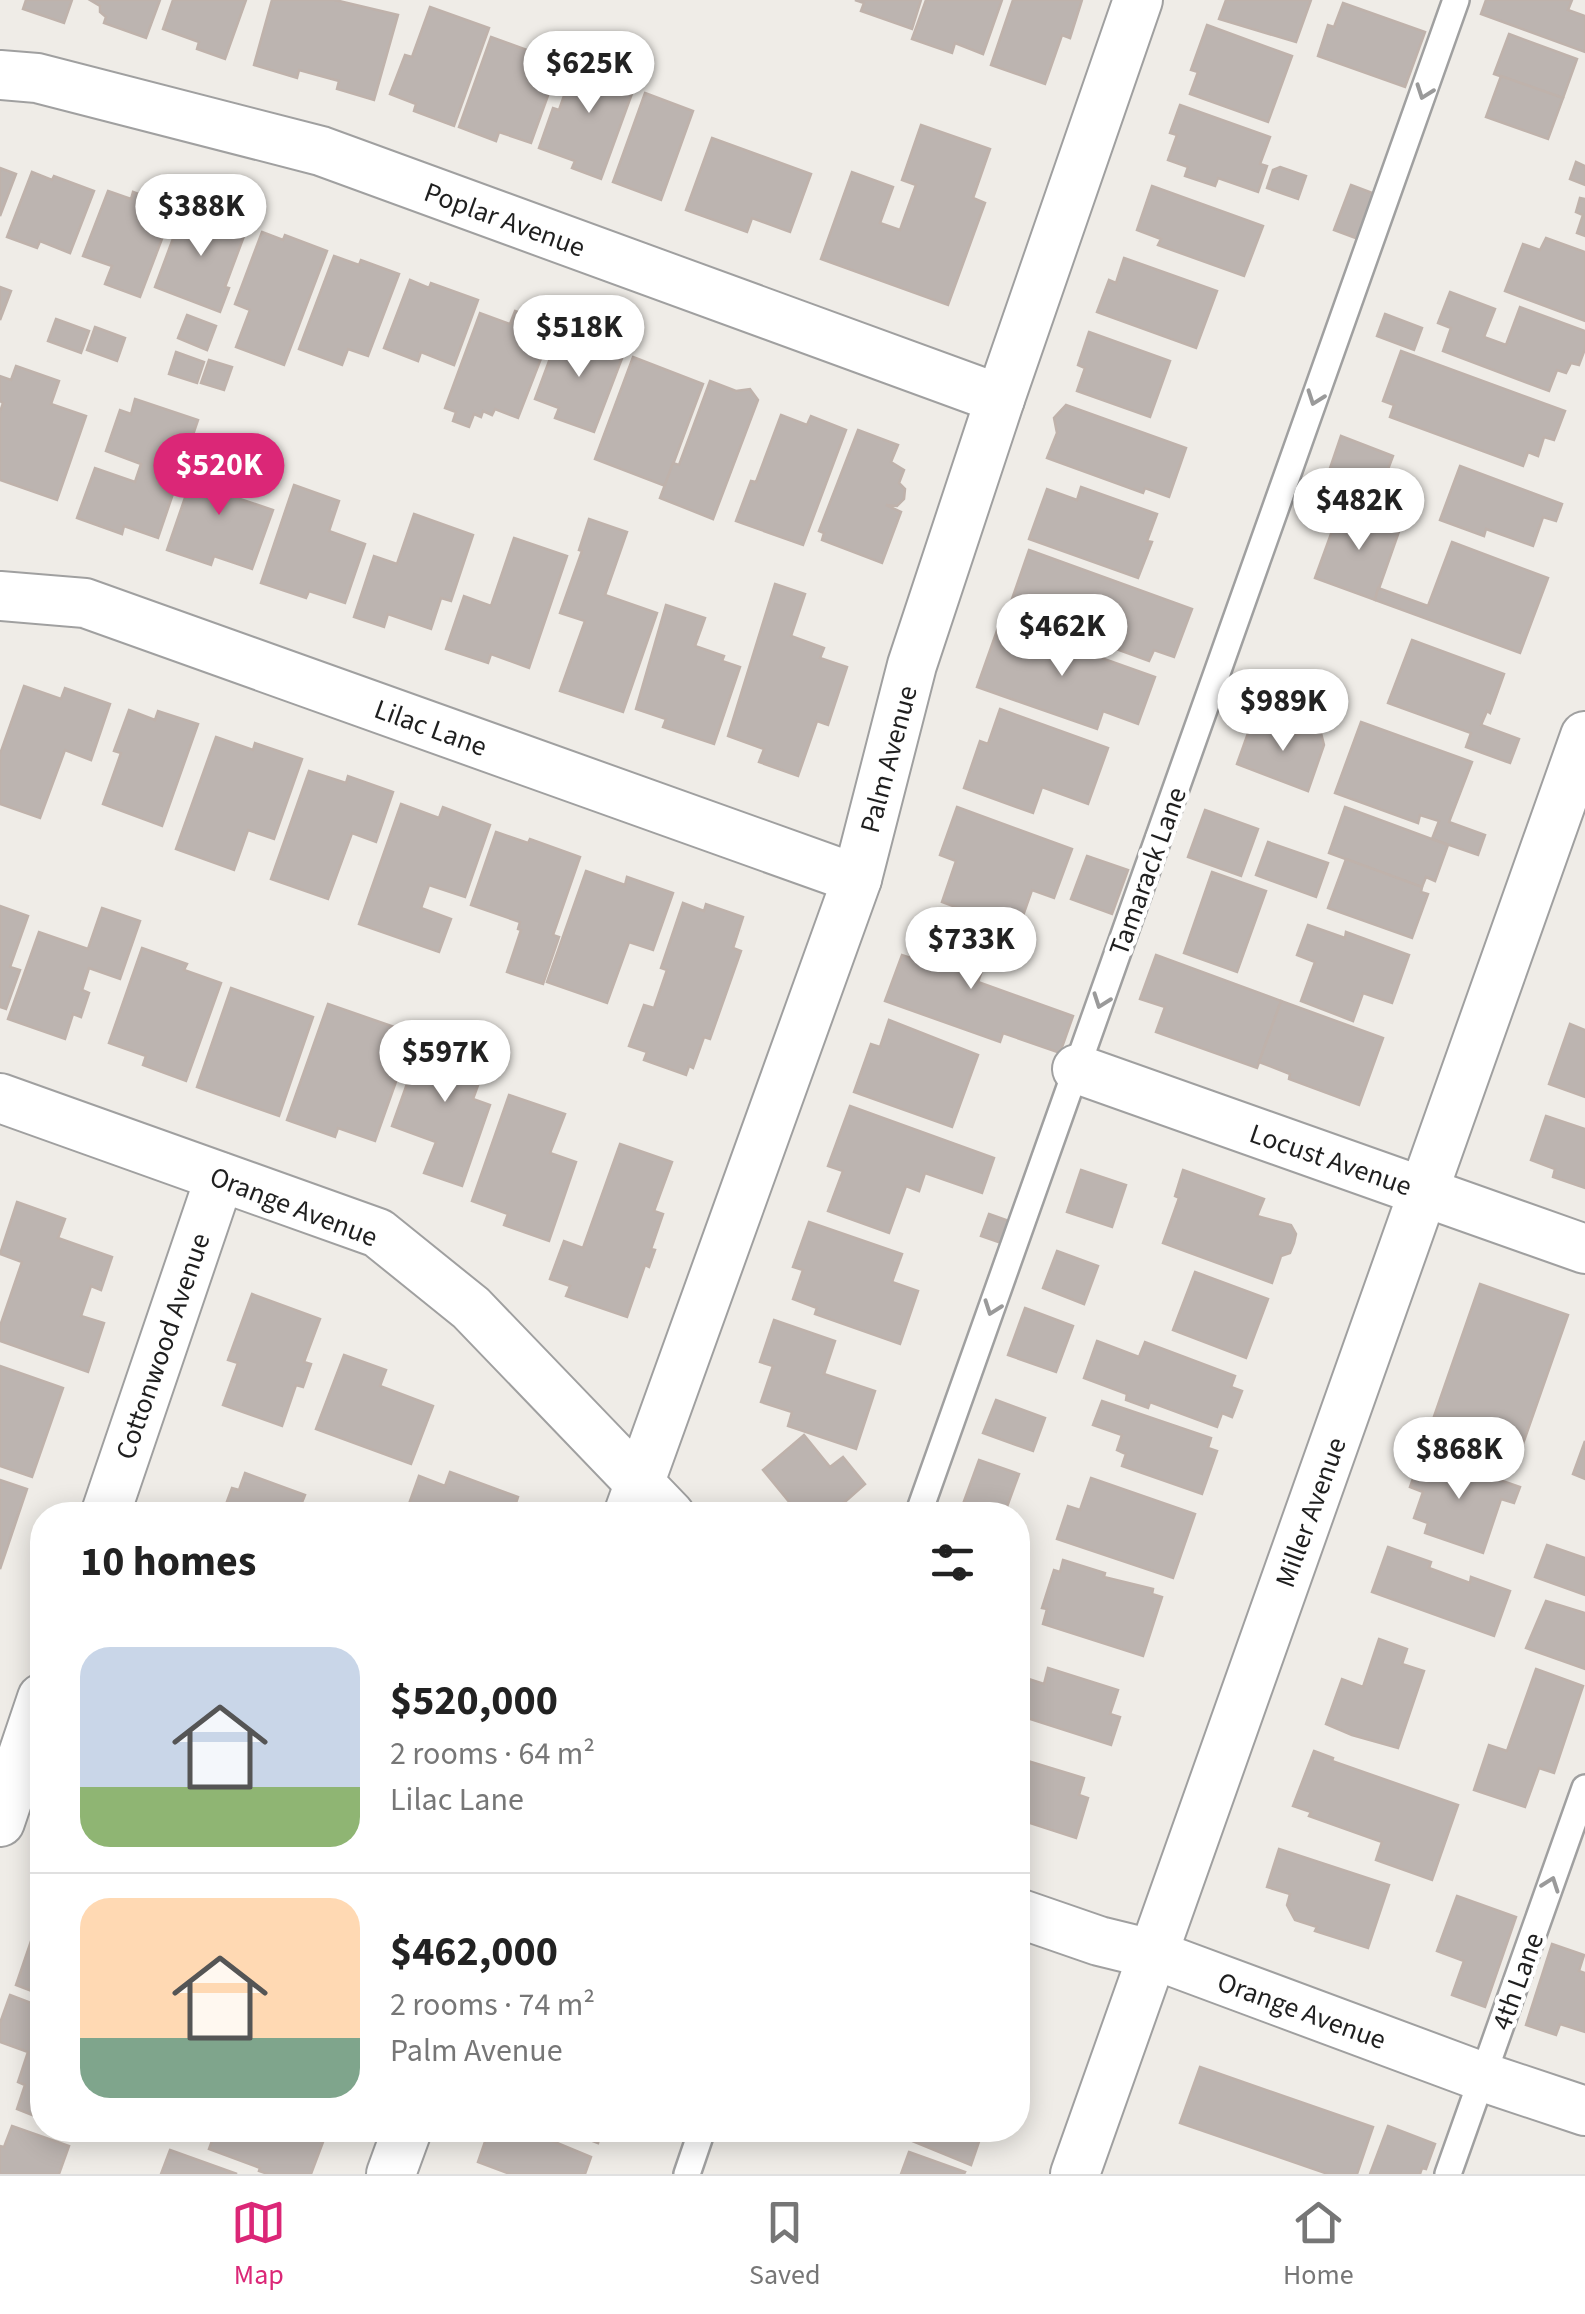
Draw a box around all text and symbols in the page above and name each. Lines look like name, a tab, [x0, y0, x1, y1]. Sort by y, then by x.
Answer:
pin: $625K	[519, 31, 659, 116]
text: $625K	[545, 40, 633, 86]
one-way arrow	[1415, 82, 1436, 99]
street label: Poplar Avenue	[419, 172, 591, 268]
pin: $388K	[131, 174, 271, 259]
text: $388K	[157, 183, 245, 229]
pin: $518K	[509, 295, 649, 380]
text: $518K	[535, 304, 623, 350]
one-way arrow	[1306, 389, 1327, 406]
pin: $520K	[149, 433, 289, 518]
text: $520K	[175, 442, 263, 488]
pin: $482K	[1289, 468, 1429, 553]
text: $482K	[1315, 477, 1403, 523]
pin: $462K	[992, 594, 1132, 679]
text: $462K	[1018, 603, 1106, 649]
pin: $989K	[1213, 669, 1353, 754]
text: $989K	[1239, 678, 1327, 724]
street label: Palm Avenue	[850, 681, 928, 837]
street label: Lilac Lane	[369, 689, 492, 767]
street label: Tamarack Lane	[1099, 781, 1197, 961]
pin: $733K	[901, 907, 1041, 992]
text: $733K	[927, 916, 1015, 962]
one-way arrow	[1092, 992, 1113, 1009]
pin: $597K	[375, 1020, 515, 1105]
text: $597K	[401, 1029, 489, 1075]
street label: Locust Avenue	[1244, 1114, 1417, 1206]
street label: Orange Avenue	[204, 1157, 383, 1257]
street label: Cottonwood Avenue	[105, 1228, 220, 1465]
one-way arrow	[983, 1298, 1004, 1315]
pin: $868K	[1389, 1417, 1529, 1502]
text: $868K	[1415, 1426, 1503, 1472]
street label: Miller Avenue	[1265, 1432, 1357, 1593]
text: 10 homes	[80, 1532, 256, 1592]
icon: filters	[925, 1535, 980, 1590]
text: $520,000	[390, 1671, 558, 1731]
icon: home	[160, 1687, 280, 1807]
text: 2 rooms · 64 m²	[390, 1731, 595, 1777]
text: Lilac Lane	[390, 1777, 524, 1823]
one-way arrow	[1539, 1877, 1560, 1894]
text: $462,000	[390, 1922, 558, 1982]
street label: 4th Lane	[1482, 1927, 1554, 2036]
icon: home	[160, 1938, 280, 2058]
street label: Orange Avenue	[1212, 1962, 1391, 2060]
text: 2 rooms · 74 m²	[390, 1982, 595, 2028]
text: Palm Avenue	[390, 2028, 563, 2074]
tab: Map	[231, 2195, 286, 2295]
tab: Saved	[749, 2195, 820, 2295]
tab: Home	[1283, 2195, 1354, 2295]

